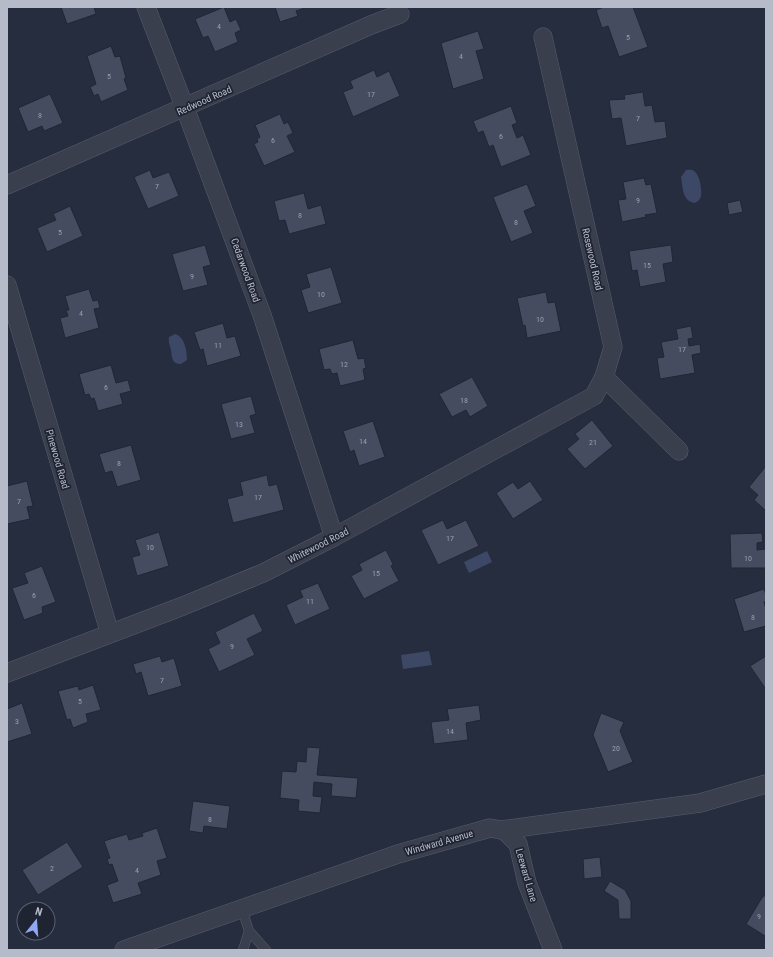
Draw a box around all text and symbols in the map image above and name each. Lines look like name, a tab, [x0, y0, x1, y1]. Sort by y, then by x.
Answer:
house number: 4	[217, 22, 221, 31]
house number: 5	[626, 33, 630, 42]
house number: 4	[459, 52, 463, 61]
house number: 5	[107, 72, 111, 81]
street label: Redwood Road	[175, 83, 233, 117]
house number: 17	[367, 90, 375, 99]
house number: 8	[38, 111, 42, 120]
house number: 7	[636, 114, 640, 123]
house number: 6	[499, 132, 503, 141]
house number: 6	[271, 136, 275, 145]
house number: 7	[155, 182, 159, 191]
house number: 9	[636, 196, 640, 205]
house number: 8	[298, 211, 302, 220]
house number: 8	[514, 218, 518, 227]
street label: Rosewood Road	[580, 227, 605, 291]
house number: 5	[58, 228, 62, 237]
street label: Cedarwood Road	[229, 237, 262, 304]
house number: 15	[643, 261, 651, 270]
house number: 9	[190, 272, 194, 281]
house number: 10	[317, 290, 325, 299]
house number: 4	[79, 309, 83, 318]
house number: 10	[536, 315, 544, 324]
house number: 11	[214, 341, 222, 350]
house number: 17	[678, 345, 686, 354]
house number: 12	[340, 360, 348, 369]
house number: 6	[104, 383, 108, 392]
house number: 18	[460, 396, 468, 405]
house number: 13	[235, 420, 243, 429]
street label: Pinewood Road	[44, 428, 71, 490]
house number: 14	[359, 437, 367, 446]
house number: 21	[589, 438, 597, 447]
house number: 8	[117, 459, 121, 468]
house number: 17	[254, 493, 262, 502]
house number: 7	[17, 497, 21, 506]
street label: Whitewood Road	[286, 525, 350, 565]
house number: 17	[446, 534, 454, 543]
house number: 10	[146, 543, 154, 552]
house number: 10	[744, 554, 752, 563]
house number: 15	[372, 569, 380, 578]
house number: 6	[32, 591, 36, 600]
house number: 11	[306, 597, 314, 606]
house number: 8	[751, 613, 755, 622]
house number: 9	[230, 642, 234, 651]
house number: 7	[160, 676, 164, 685]
house number: 5	[78, 697, 82, 706]
house number: 3	[15, 717, 19, 726]
house number: 14	[446, 727, 454, 736]
house number: 20	[612, 744, 620, 753]
house number: 8	[208, 815, 212, 824]
street label: Windward Avenue	[404, 827, 475, 857]
street label: Leeward Lane	[514, 847, 539, 903]
house number: 2	[50, 864, 54, 873]
house number: 4	[135, 866, 139, 875]
north arrow	[16, 901, 56, 941]
text: N	[34, 905, 44, 919]
house number: 9	[757, 912, 761, 921]

